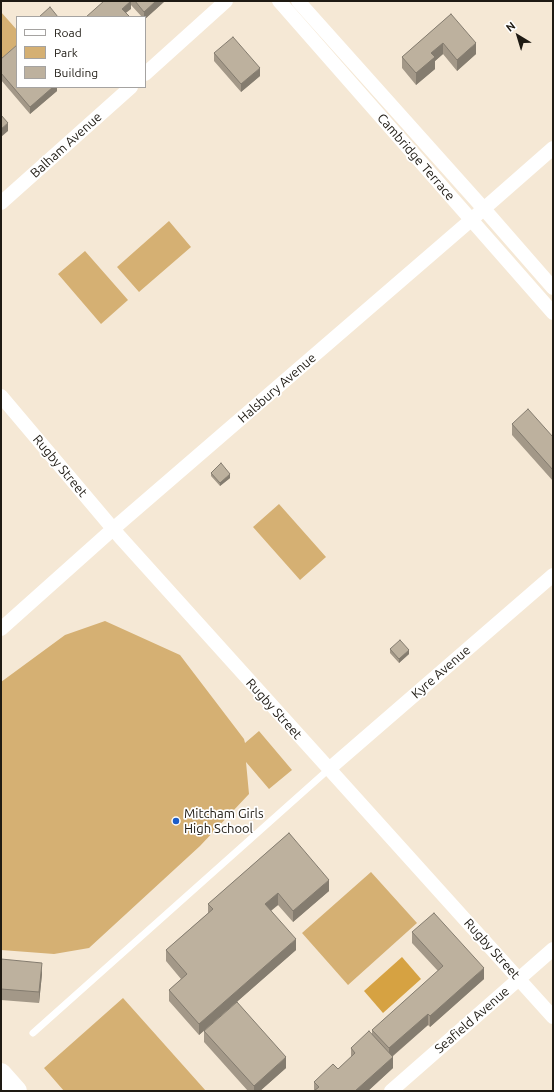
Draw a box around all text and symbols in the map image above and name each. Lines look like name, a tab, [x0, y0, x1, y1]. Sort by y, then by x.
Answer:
legend	[16, 16, 146, 88]
north arrow	[498, 16, 538, 56]
text: N	[504, 19, 518, 34]
text: Road	[54, 26, 82, 39]
text: Park	[54, 46, 78, 59]
text: Building	[54, 66, 98, 79]
street label: Balham Avenue	[27, 109, 105, 181]
street label: Cambridge Terrace	[374, 110, 458, 204]
street label: Halsbury Avenue	[235, 350, 319, 426]
street label: Rugby Street	[30, 432, 90, 500]
street label: Kyre Avenue	[408, 642, 474, 702]
street label: Rugby Street	[243, 675, 305, 743]
place label: Mitcham Girls High School	[184, 806, 264, 837]
marker: Mitcham Girls High School	[171, 816, 181, 826]
street label: Rugby Street	[461, 915, 523, 983]
street label: Seafield Avenue	[432, 983, 512, 1057]

